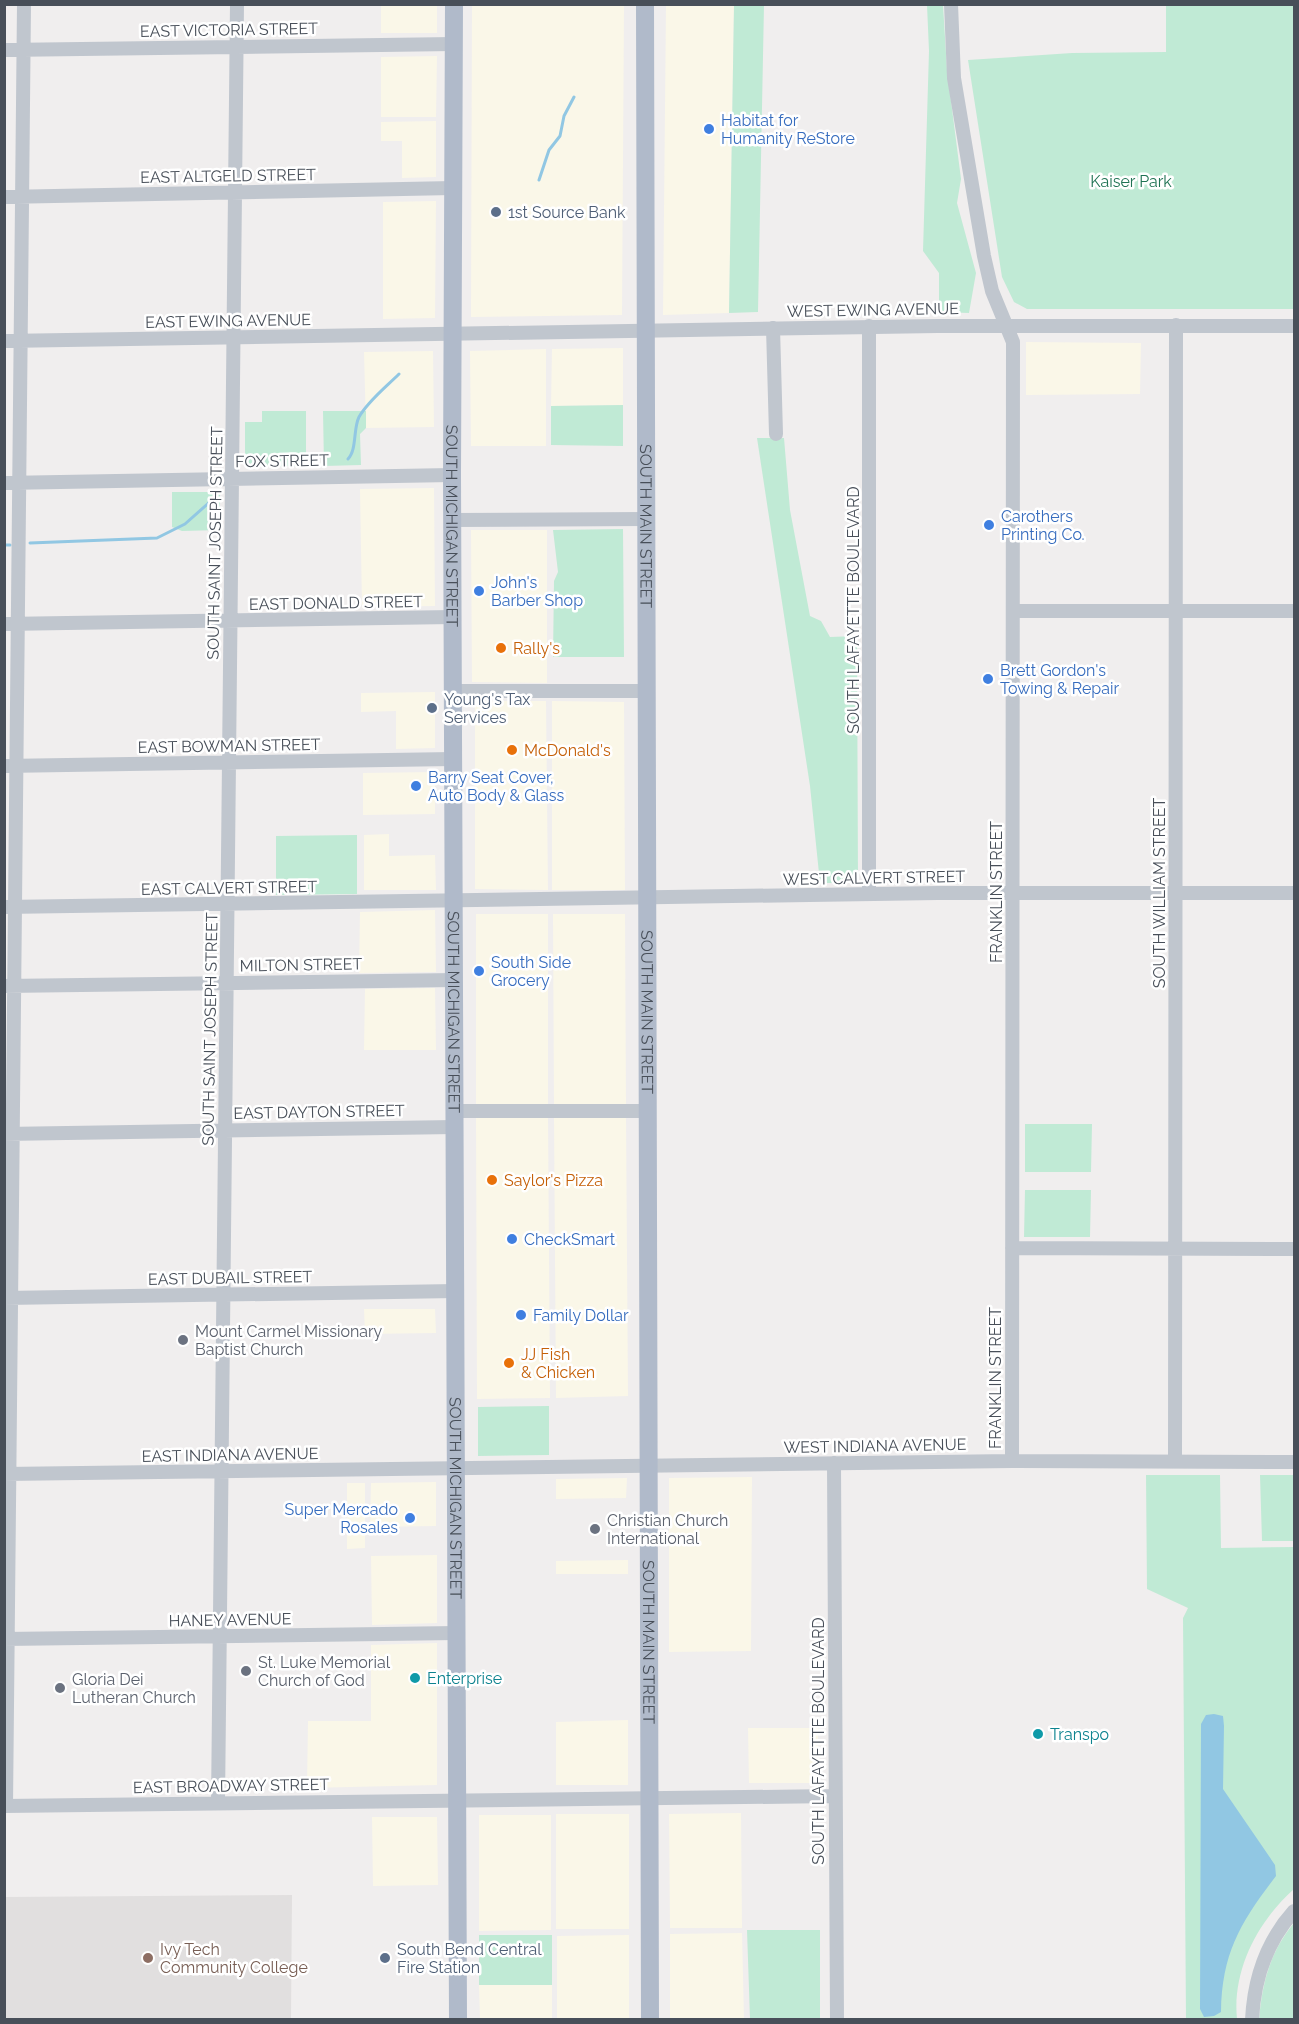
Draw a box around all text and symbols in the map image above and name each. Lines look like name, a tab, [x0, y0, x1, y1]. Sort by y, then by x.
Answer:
street label: EAST VICTORIA STREET	[140, 19, 318, 41]
place label: Habitat for Humanity ReStore	[721, 111, 855, 148]
marker: Habitat for Humanity ReStore	[702, 122, 716, 136]
street label: EAST ALTGELD STREET	[140, 165, 316, 187]
park label: Kaiser Park	[1090, 172, 1172, 191]
place label: 1st Source Bank	[508, 203, 626, 222]
marker: 1st Source Bank	[489, 205, 503, 219]
street label: WEST EWING AVENUE	[787, 299, 959, 321]
street label: EAST EWING AVENUE	[145, 310, 311, 332]
street label: SOUTH MICHIGAN STREET	[442, 425, 462, 627]
street label: SOUTH SAINT JOSEPH STREET	[203, 426, 227, 660]
street label: SOUTH MAIN STREET	[637, 444, 656, 608]
street label: FOX STREET	[235, 451, 329, 471]
street label: SOUTH LAFAYETTE BOULEVARD	[844, 486, 863, 734]
place label: Carothers Printing Co.	[1001, 507, 1085, 544]
marker: Carothers Printing Co.	[982, 518, 996, 532]
place label: John's Barber Shop	[491, 573, 583, 610]
marker: John's Barber Shop	[472, 584, 486, 598]
street label: EAST DONALD STREET	[249, 592, 423, 614]
place label: Rally's	[513, 639, 560, 658]
marker: Rally's	[494, 641, 508, 655]
place label: Brett Gordon's Towing & Repair	[1000, 661, 1119, 698]
marker: Brett Gordon's Towing & Repair	[981, 672, 995, 686]
place label: Young's Tax Services	[444, 690, 530, 727]
marker: Young's Tax Services	[425, 701, 439, 715]
street label: EAST BOWMAN STREET	[137, 735, 321, 757]
place label: McDonald's	[524, 741, 611, 760]
marker: McDonald's	[505, 743, 519, 757]
place label: Barry Seat Cover, Auto Body & Glass	[428, 768, 564, 805]
marker: Barry Seat Cover, Auto Body & Glass	[409, 779, 423, 793]
street label: SOUTH WILLIAM STREET	[1150, 798, 1169, 988]
street label: FRANKLIN STREET	[987, 821, 1006, 963]
street label: WEST CALVERT STREET	[783, 867, 966, 889]
street label: EAST CALVERT STREET	[141, 877, 317, 899]
street label: SOUTH MICHIGAN STREET	[444, 911, 464, 1113]
street label: SOUTH SAINT JOSEPH STREET	[198, 912, 222, 1146]
street label: SOUTH MAIN STREET	[638, 930, 657, 1094]
place label: South Side Grocery	[491, 953, 571, 990]
street label: MILTON STREET	[240, 954, 363, 976]
marker: South Side Grocery	[472, 964, 486, 978]
street label: EAST DAYTON STREET	[233, 1101, 405, 1123]
place label: Saylor's Pizza	[504, 1171, 603, 1190]
marker: Saylor's Pizza	[485, 1173, 499, 1187]
place label: CheckSmart	[524, 1230, 616, 1249]
marker: CheckSmart	[505, 1232, 519, 1246]
street label: EAST DUBAIL STREET	[148, 1267, 313, 1289]
place label: Family Dollar	[533, 1306, 629, 1325]
street label: FRANKLIN STREET	[986, 1307, 1005, 1449]
marker: Family Dollar	[514, 1308, 528, 1322]
place label: Mount Carmel Missionary Baptist Church	[195, 1322, 383, 1359]
marker: Mount Carmel Missionary Baptist Church	[176, 1333, 190, 1347]
place label: JJ Fish & Chicken	[521, 1345, 595, 1382]
marker: JJ Fish & Chicken	[502, 1356, 516, 1370]
street label: SOUTH MICHIGAN STREET	[446, 1397, 466, 1599]
street label: WEST INDIANA AVENUE	[783, 1435, 967, 1457]
street label: EAST INDIANA AVENUE	[141, 1444, 319, 1466]
place label: Super Mercado Rosales	[285, 1500, 398, 1537]
marker: Super Mercado Rosales	[403, 1511, 417, 1525]
place label: Christian Church International	[607, 1511, 728, 1548]
marker: Christian Church International	[588, 1522, 602, 1536]
street label: SOUTH MAIN STREET	[639, 1560, 659, 1724]
street label: HANEY AVENUE	[168, 1609, 292, 1631]
street label: SOUTH LAFAYETTE BOULEVARD	[809, 1617, 828, 1865]
place label: St. Luke Memorial Church of God	[258, 1653, 391, 1690]
marker: St. Luke Memorial Church of God	[239, 1664, 253, 1678]
place label: Enterprise	[427, 1669, 502, 1688]
place label: Gloria Dei Lutheran Church	[72, 1670, 196, 1707]
marker: Enterprise	[408, 1671, 422, 1685]
marker: Gloria Dei Lutheran Church	[53, 1681, 67, 1695]
place label: Transpo	[1050, 1725, 1109, 1744]
marker: Transpo	[1031, 1727, 1045, 1741]
street label: EAST BROADWAY STREET	[133, 1775, 330, 1797]
place label: Ivy Tech Community College	[160, 1940, 308, 1977]
place label: South Bend Central Fire Station	[397, 1940, 542, 1977]
marker: Ivy Tech Community College	[141, 1951, 155, 1965]
marker: South Bend Central Fire Station	[378, 1951, 392, 1965]

